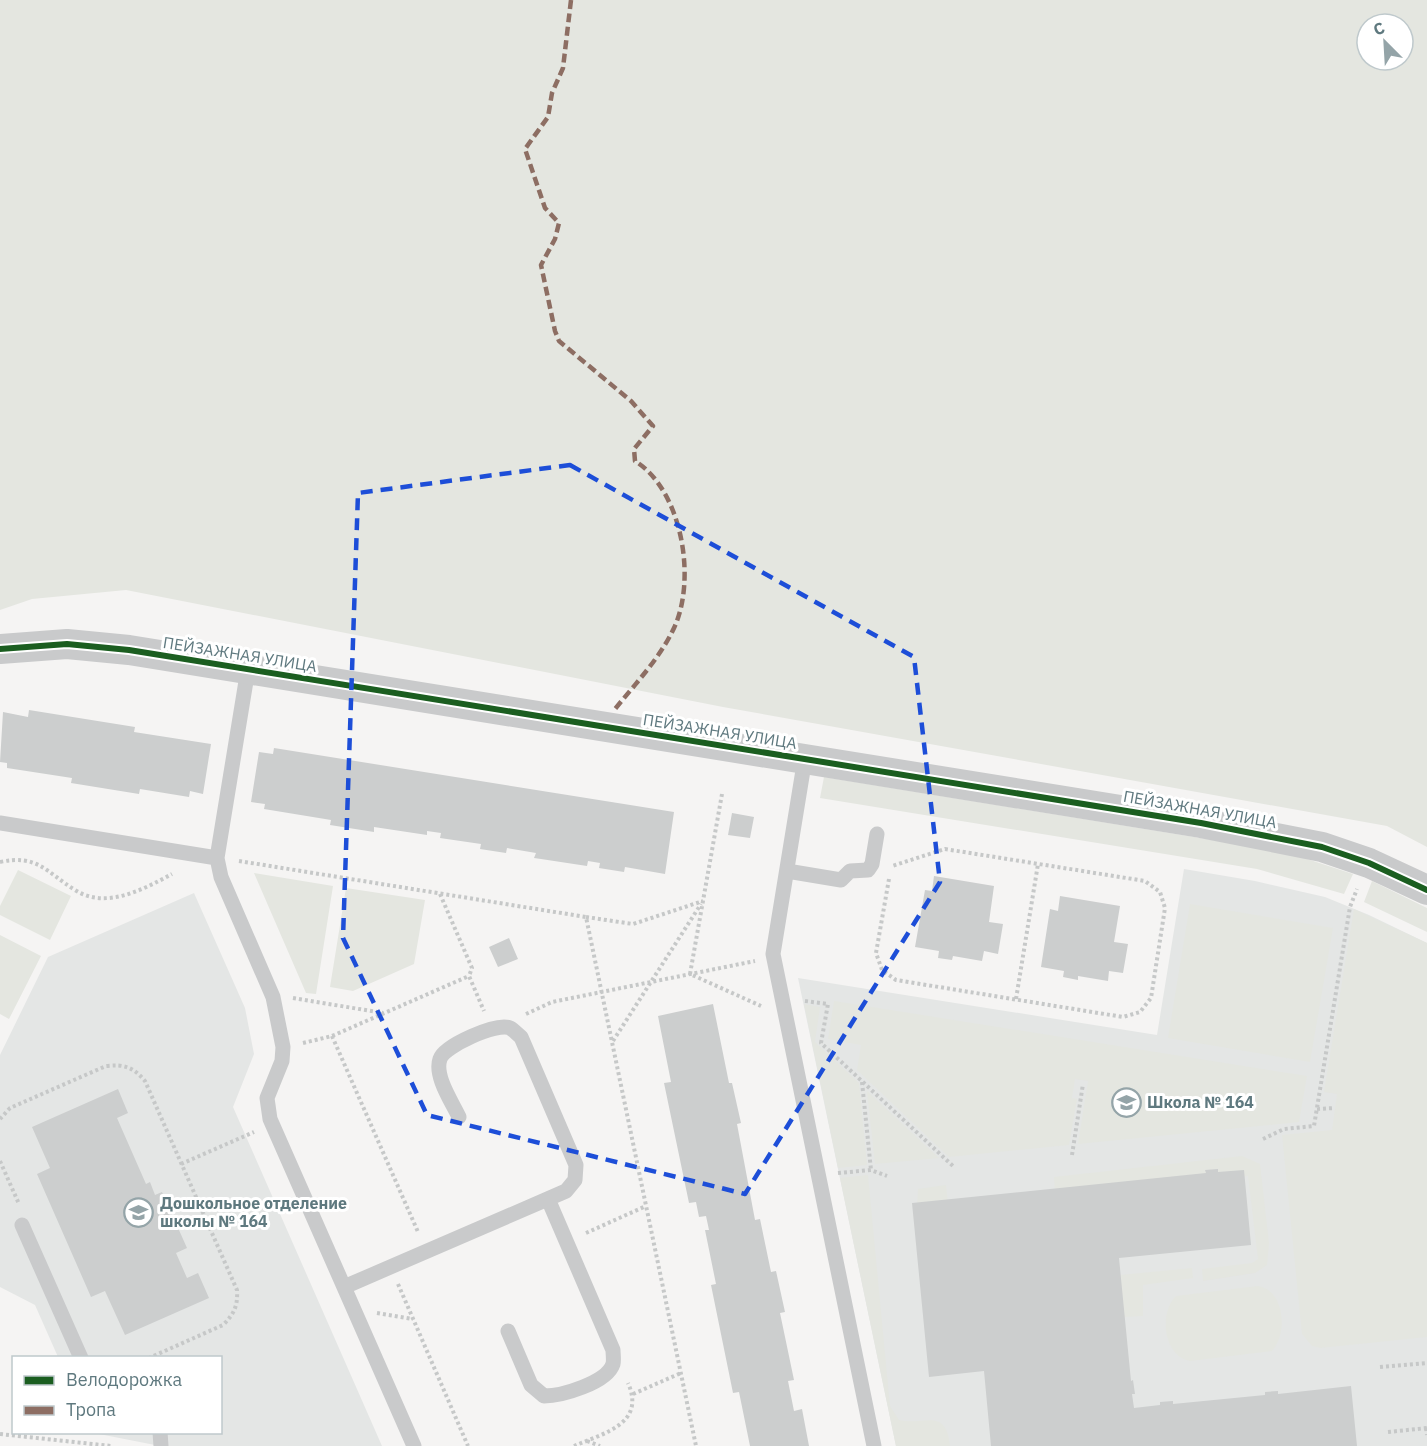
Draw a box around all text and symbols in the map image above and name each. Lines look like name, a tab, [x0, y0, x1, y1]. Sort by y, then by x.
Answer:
north arrow	[1355, 12, 1415, 72]
text: С	[1370, 17, 1388, 40]
street label: ПЕЙЗАЖНАЯ УЛИЦА	[162, 632, 318, 676]
street label: ПЕЙЗАЖНАЯ УЛИЦА	[642, 709, 798, 753]
street label: ПЕЙЗАЖНАЯ УЛИЦА	[1122, 786, 1278, 832]
school or university icon: Школа № 164	[1110, 1086, 1142, 1118]
place label: Школа № 164	[1147, 1092, 1254, 1112]
place label: Дошкольное отделение школы № 164	[160, 1193, 347, 1231]
school or university icon: Дошкольное отделение школы № 164	[123, 1196, 155, 1228]
legend	[12, 1356, 222, 1434]
text: Велодорожка	[66, 1368, 182, 1391]
text: Тропа	[66, 1398, 116, 1421]

